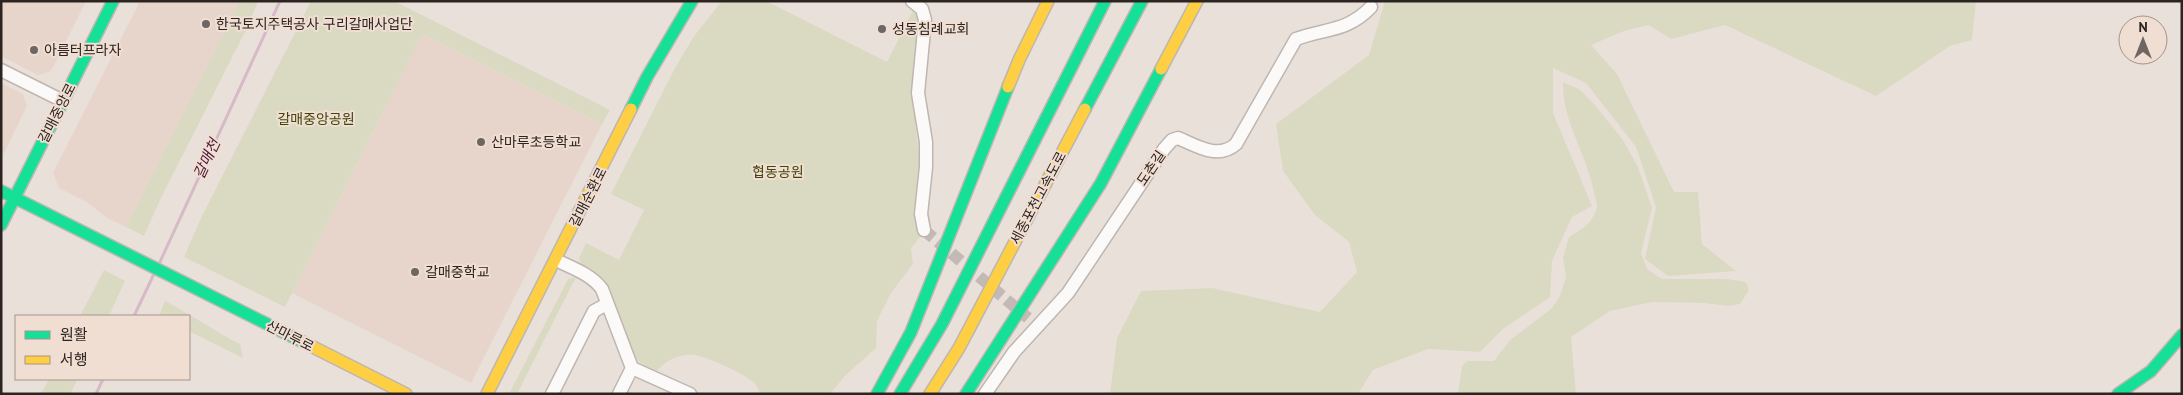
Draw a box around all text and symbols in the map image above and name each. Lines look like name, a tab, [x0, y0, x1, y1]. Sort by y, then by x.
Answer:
place label: 한국토지주택공사 구리갈매사업단	[216, 15, 413, 33]
north arrow	[2118, 15, 2168, 65]
marker: 한국토지주택공사 구리갈매사업단	[200, 18, 212, 30]
text: N	[2138, 18, 2148, 36]
place label: 성동침례교회	[892, 20, 969, 38]
marker: 성동침례교회	[876, 23, 888, 35]
place label: 아름터프라자	[44, 41, 121, 59]
marker: 아름터프라자	[28, 44, 40, 56]
street label: 갈매중앙로	[34, 80, 80, 146]
park label: 갈매중앙공원	[277, 110, 355, 128]
place label: 산마루초등학교	[491, 133, 581, 151]
water label: 갈매천	[189, 134, 225, 182]
marker: 산마루초등학교	[475, 136, 487, 148]
street label: 도촌길	[1133, 147, 1169, 189]
street label: 세종포천고속도로	[1006, 148, 1070, 248]
park label: 협동공원	[752, 163, 804, 181]
street label: 갈매순환로	[565, 164, 611, 230]
place label: 갈매중학교	[425, 263, 490, 281]
marker: 갈매중학교	[409, 266, 421, 278]
legend	[15, 315, 190, 380]
street label: 산마루로	[263, 316, 317, 356]
text: 원활	[60, 325, 88, 344]
text: 서행	[60, 350, 88, 369]

